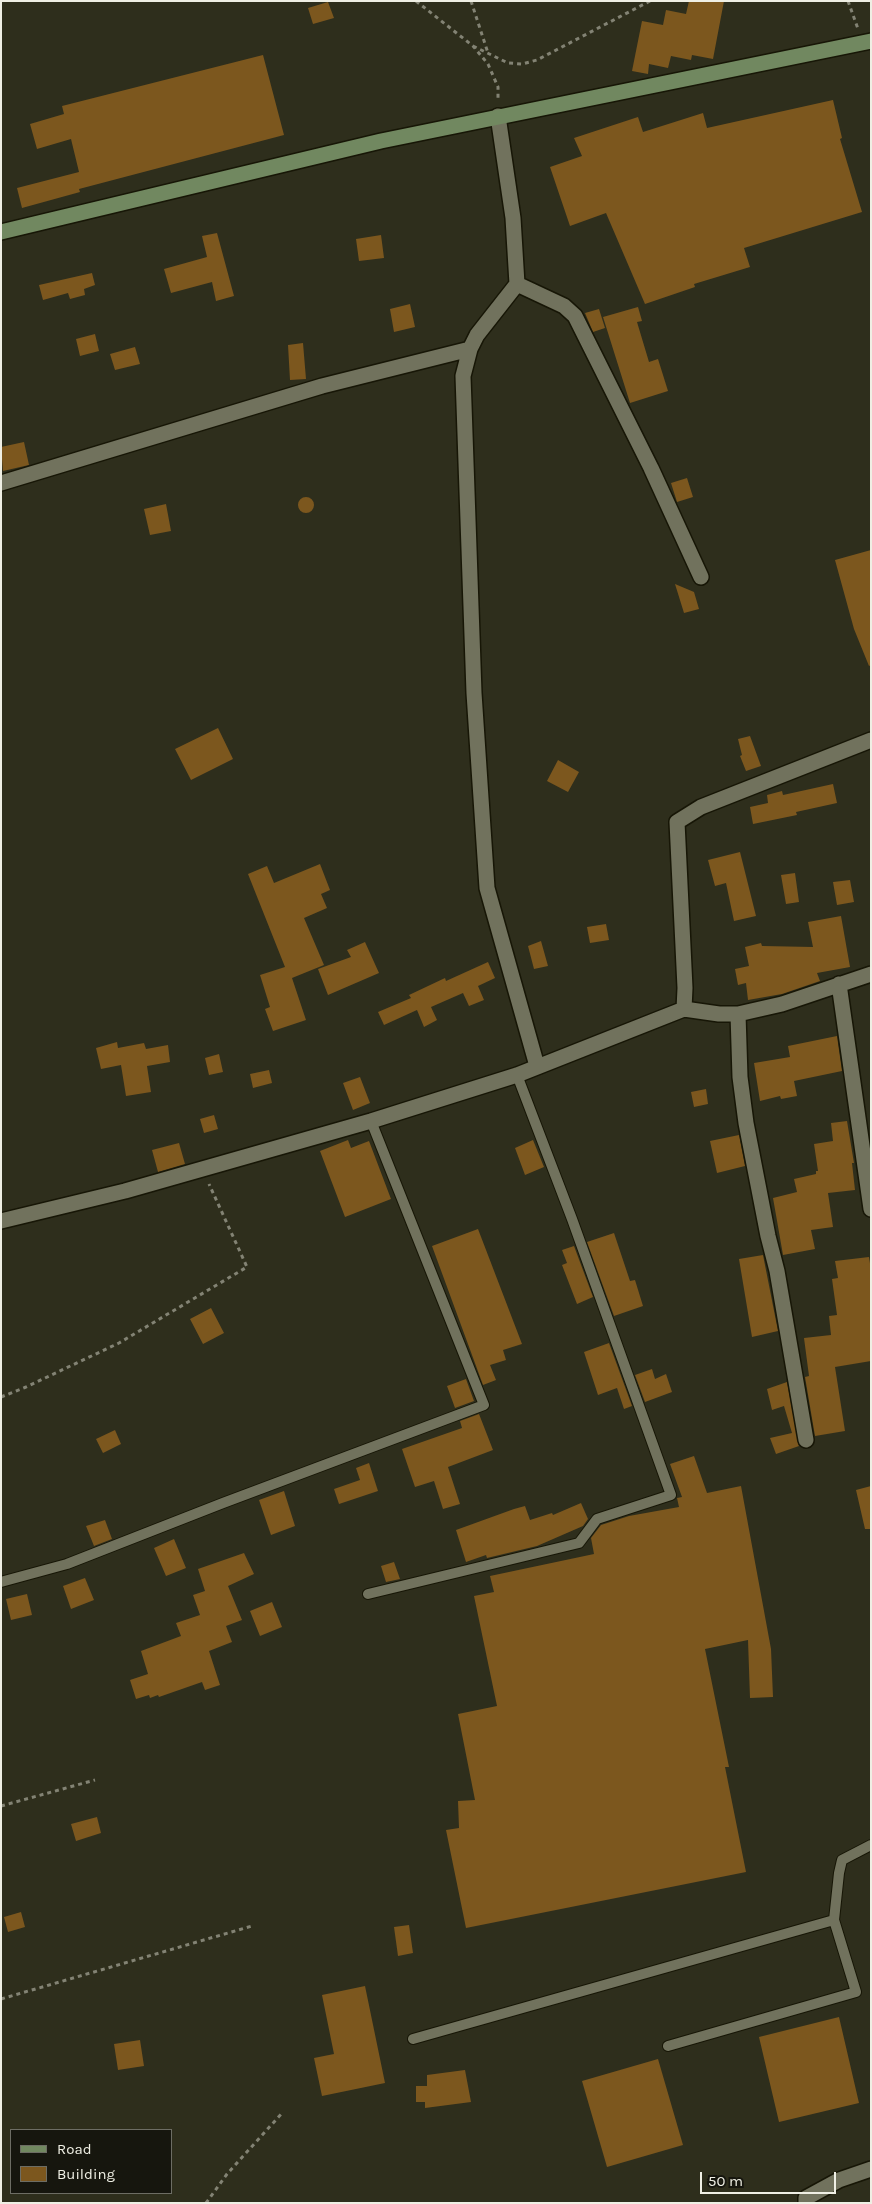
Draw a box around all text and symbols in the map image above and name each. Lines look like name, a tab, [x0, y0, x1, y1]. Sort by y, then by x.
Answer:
legend	[10, 2129, 172, 2194]
text: Road	[57, 2140, 92, 2158]
scale bar	[702, 2162, 838, 2194]
text: Building	[57, 2165, 115, 2183]
text: 50 m	[708, 2172, 743, 2190]

